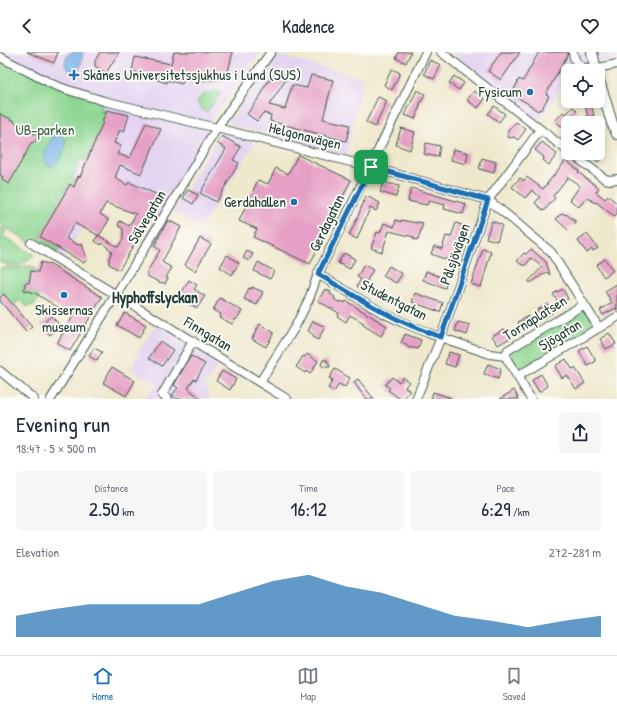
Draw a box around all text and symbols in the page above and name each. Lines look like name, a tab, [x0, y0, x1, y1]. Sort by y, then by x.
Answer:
text: Kadence	[282, 14, 335, 39]
icon: back	[16, 15, 38, 37]
icon: heart	[579, 15, 601, 37]
place label: Skånes Universitetssjukhus i Lund (SUS)	[83, 64, 301, 85]
map controls	[561, 64, 605, 160]
button: locate	[561, 64, 605, 108]
marker: Skånes Universitetssjukhus i Lund (SUS)	[68, 69, 80, 81]
place label: Fysicum	[478, 81, 522, 102]
marker: Fysicum	[525, 87, 535, 97]
street label: Helgonavägen	[267, 116, 344, 155]
button: layers	[561, 116, 605, 160]
park label: UB-parken	[16, 119, 75, 140]
pin	[354, 150, 388, 184]
icon: arrive	[360, 156, 382, 178]
street label: Sölvegatan	[122, 186, 171, 248]
place label: Gerdahallen	[224, 191, 286, 212]
street label: Gerdagatan	[304, 191, 349, 255]
marker: Gerdahallen	[289, 197, 299, 207]
street label: Pålsjövägen	[434, 220, 475, 287]
street label: Studentgatan	[357, 274, 431, 325]
district label: Hyphoffslyckan	[112, 286, 198, 309]
marker: Skissernas museum	[59, 290, 69, 300]
street label: Tornaplatsen	[499, 290, 571, 345]
place label: Skissernas museum	[35, 299, 93, 337]
street label: Finngatan	[179, 310, 237, 356]
street label: Sjögatan	[534, 313, 585, 356]
text: Evening run	[16, 409, 110, 439]
button: share	[559, 412, 601, 454]
text: 18:47 · 5 × 500 m	[16, 439, 96, 457]
text: Distance	[95, 481, 128, 495]
text: Time	[299, 481, 318, 495]
text: Pace	[496, 481, 515, 495]
text: 2.50	[89, 495, 120, 522]
text: 16:12	[290, 495, 327, 522]
text: 6:29	[481, 495, 511, 522]
text: km	[120, 505, 134, 519]
text: /km	[511, 505, 530, 519]
text: Elevation	[16, 543, 59, 561]
text: 272–281 m	[549, 543, 601, 561]
tab: Home	[92, 665, 114, 703]
tab: Map	[297, 665, 319, 703]
tab: Saved	[503, 665, 525, 703]

